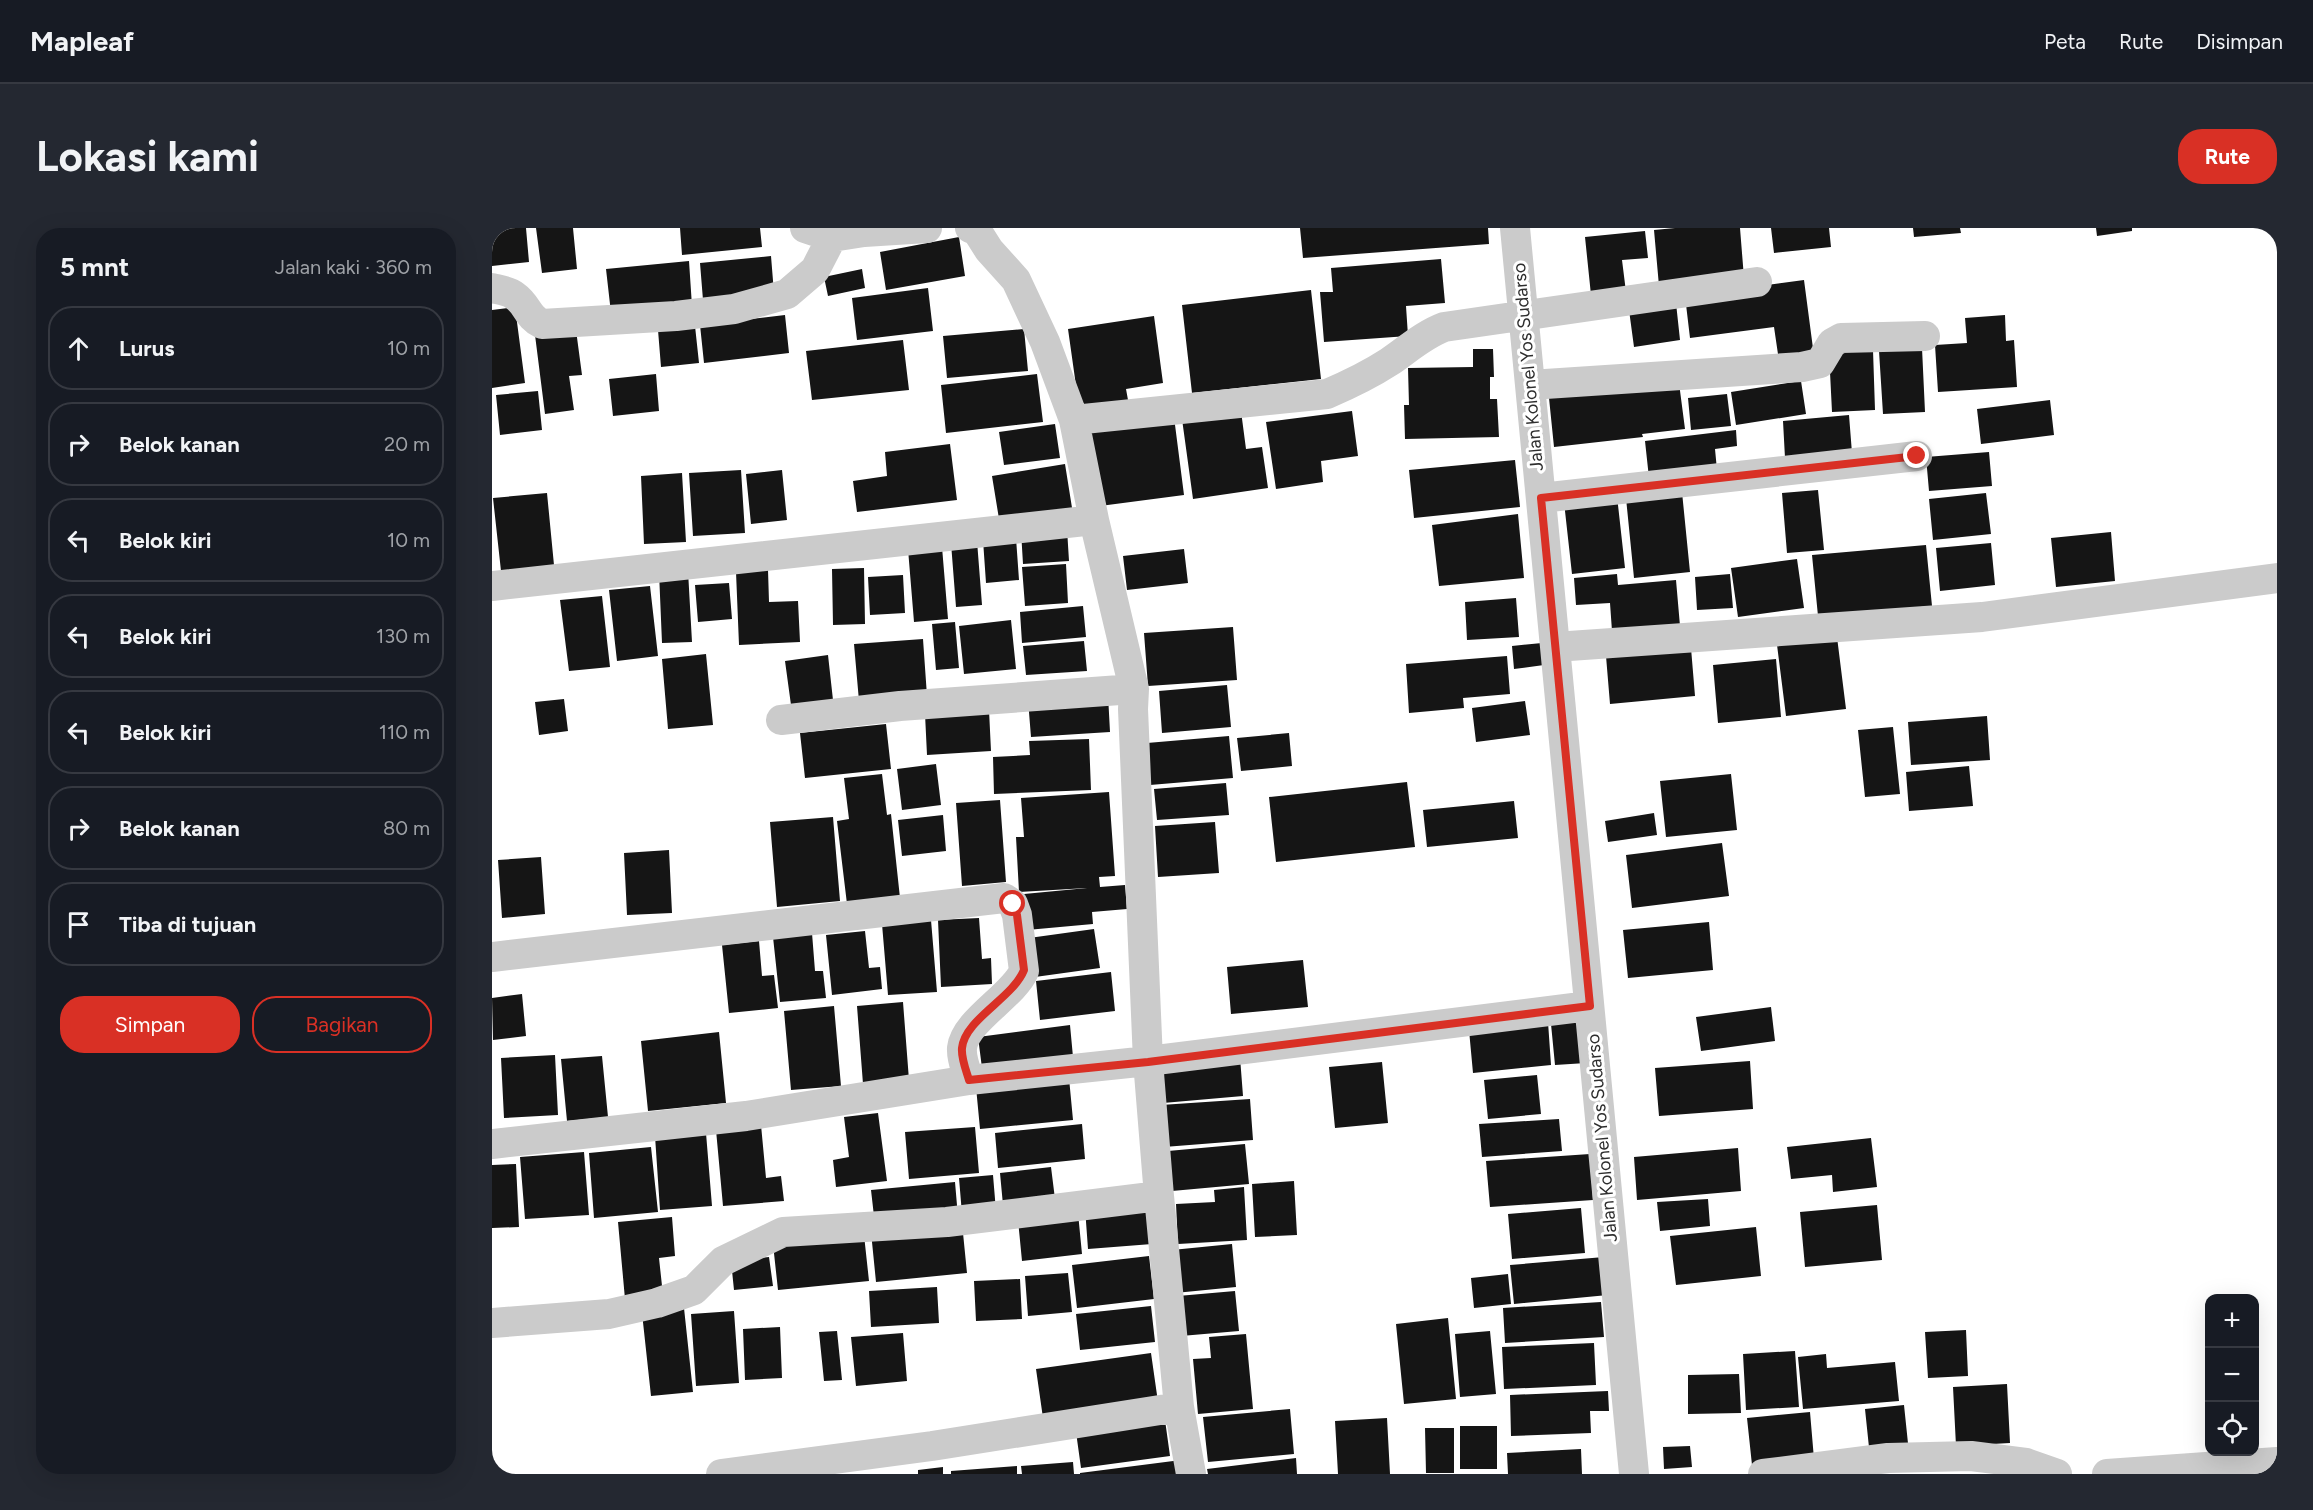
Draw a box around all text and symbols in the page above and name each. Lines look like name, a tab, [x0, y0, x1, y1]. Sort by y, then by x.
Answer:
text: Mapleaf	[30, 24, 134, 58]
text: Peta	[2044, 29, 2086, 54]
text: Rute	[2119, 29, 2163, 54]
text: Disimpan	[2196, 29, 2283, 54]
button: Rute	[2178, 129, 2277, 184]
text: Lokasi kami	[36, 131, 259, 182]
text: 5 mnt	[60, 251, 129, 283]
text: Jalan kaki · 360 m	[275, 255, 432, 279]
street label: Jalan Kolonel Yos Sudarso	[1508, 262, 1548, 472]
icon: ahead	[62, 332, 95, 365]
text: Lurus	[119, 335, 174, 362]
text: 10 m	[387, 336, 430, 360]
icon: right	[62, 428, 95, 461]
text: Belok kanan	[119, 431, 240, 458]
text: 20 m	[384, 432, 430, 456]
route end	[1903, 442, 1929, 468]
icon: left	[62, 524, 95, 557]
text: Belok kiri	[119, 527, 212, 554]
text: 10 m	[387, 528, 430, 552]
icon: left	[62, 620, 95, 653]
text: Belok kiri	[119, 623, 212, 650]
text: 130 m	[376, 624, 430, 648]
icon: left	[62, 716, 95, 749]
text: Belok kiri	[119, 719, 212, 746]
text: 110 m	[379, 720, 430, 744]
icon: right	[62, 812, 95, 845]
text: Belok kanan	[119, 815, 240, 842]
text: 80 m	[383, 816, 430, 840]
route start	[999, 890, 1025, 916]
icon: arrive	[62, 908, 95, 941]
text: Tiba di tujuan	[119, 911, 256, 938]
button: Simpan	[60, 996, 240, 1053]
button: Bagikan	[252, 996, 432, 1053]
street label: Jalan Kolonel Yos Sudarso	[1582, 1033, 1622, 1243]
map controls	[2205, 1294, 2259, 1456]
button: +	[2205, 1294, 2259, 1348]
button: −	[2205, 1348, 2259, 1402]
button: locate	[2205, 1402, 2259, 1456]

